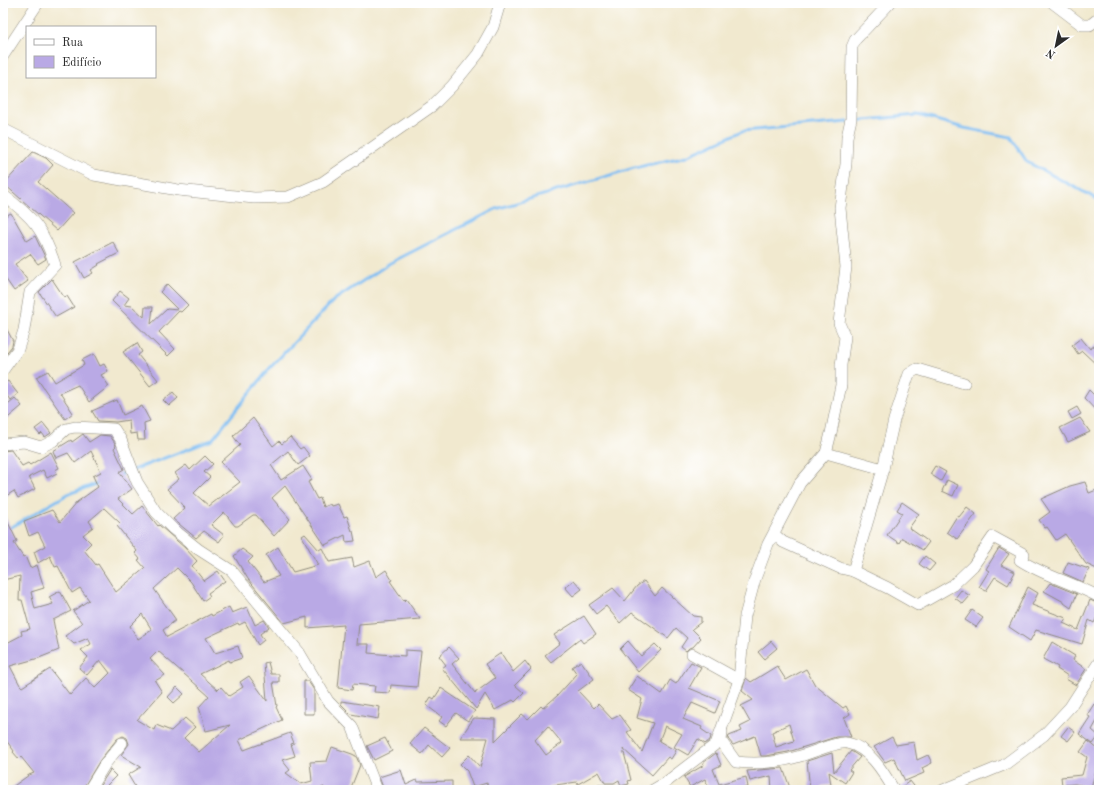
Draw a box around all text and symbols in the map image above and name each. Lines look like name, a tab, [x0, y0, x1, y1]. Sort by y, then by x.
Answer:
legend	[26, 26, 156, 78]
north arrow	[1036, 26, 1076, 66]
text: Rua	[62, 37, 83, 49]
text: N	[1044, 46, 1058, 60]
text: Edifício	[62, 57, 101, 69]

